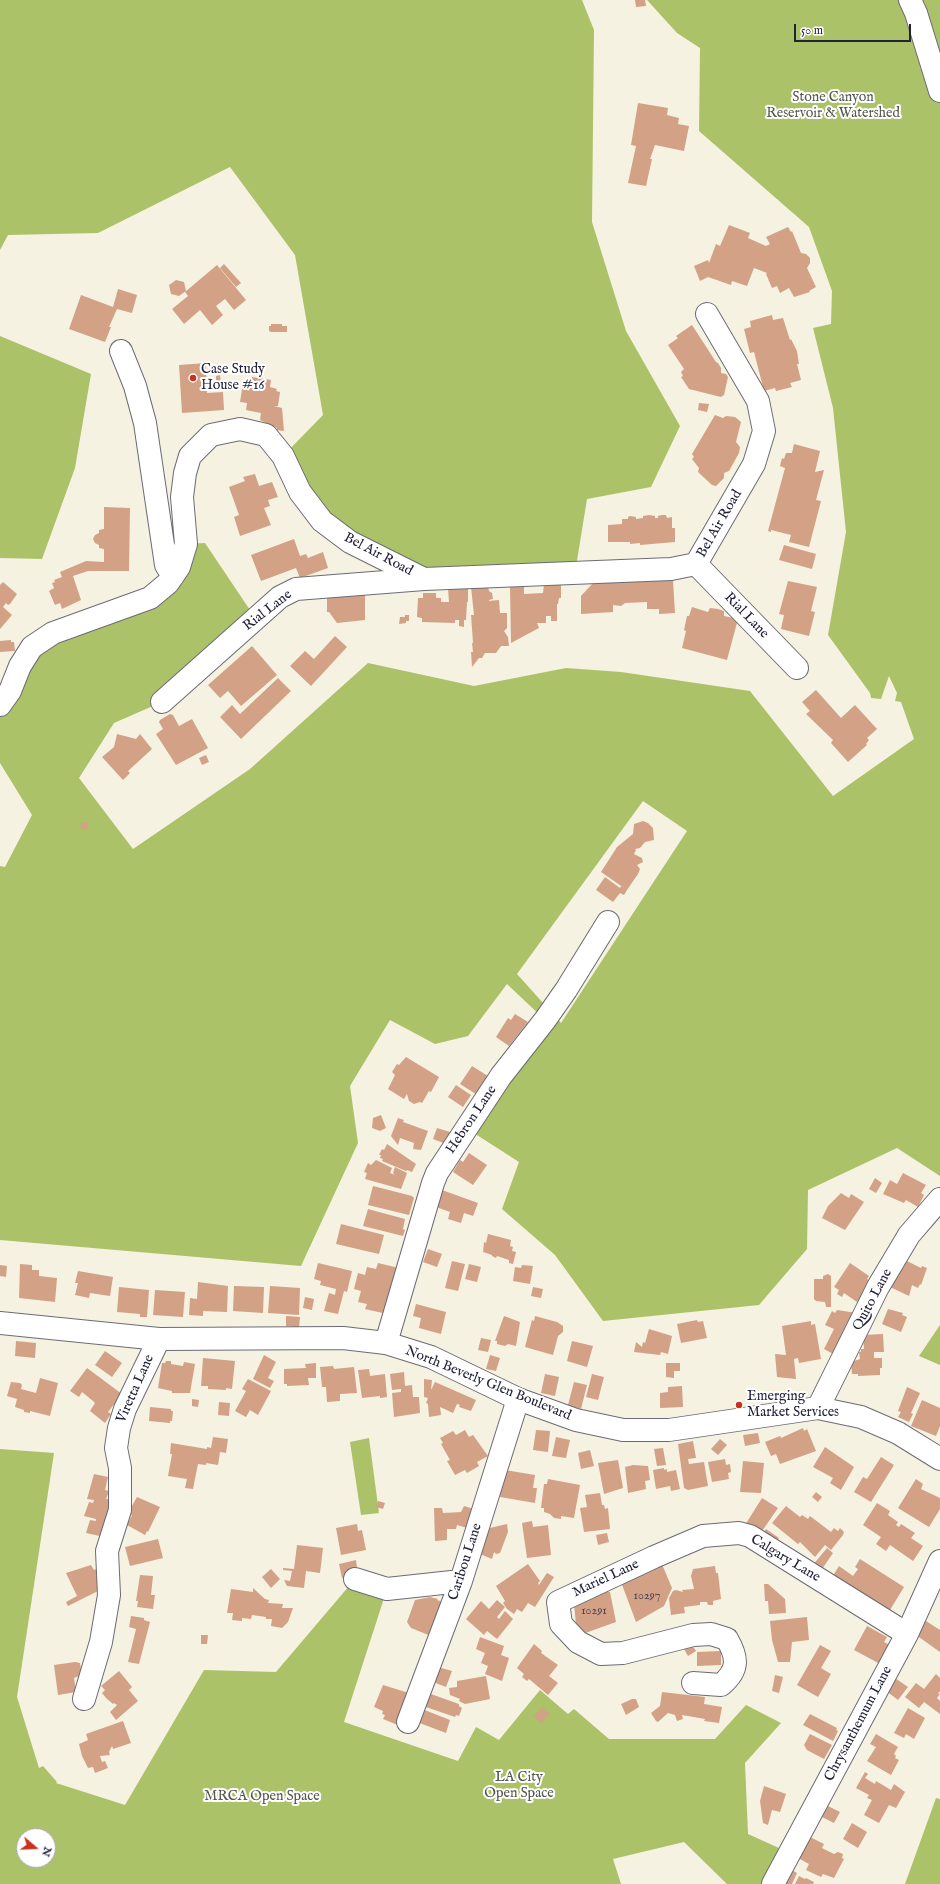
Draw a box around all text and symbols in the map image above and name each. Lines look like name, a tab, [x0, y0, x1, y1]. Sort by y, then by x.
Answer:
scale bar	[796, 16, 913, 42]
text: 50 m	[801, 23, 823, 38]
park label: Stone Canyon Reservoir & Watershed	[766, 90, 900, 122]
place label: Case Study House #16	[201, 362, 265, 394]
marker: Case Study House #16	[188, 373, 198, 383]
street label: Bel Air Road	[694, 487, 746, 561]
street label: Bel Air Road	[341, 530, 415, 580]
street label: Rial Lane	[240, 587, 296, 635]
street label: Rial Lane	[720, 590, 772, 642]
street label: Hebron Lane	[443, 1083, 501, 1157]
street label: Quito Lane	[850, 1266, 896, 1334]
street label: North Beverly Glen Boulevard	[403, 1343, 573, 1425]
street label: Viretta Lane	[113, 1352, 159, 1426]
place label: Emerging Market Services	[747, 1389, 839, 1422]
marker: Emerging Market Services	[734, 1400, 744, 1410]
street label: Caribou Lane	[446, 1521, 486, 1603]
street label: Calgary Lane	[747, 1532, 823, 1586]
street label: Mariel Lane	[570, 1556, 642, 1602]
house number: 10297	[634, 1590, 660, 1604]
house number: 10291	[581, 1605, 607, 1619]
street label: Chrysanthemum Lane	[821, 1663, 897, 1785]
park label: LA City Open Space	[484, 1770, 554, 1802]
park label: MRCA Open Space	[204, 1789, 320, 1805]
north arrow	[16, 1828, 56, 1868]
text: N	[38, 1845, 55, 1858]

